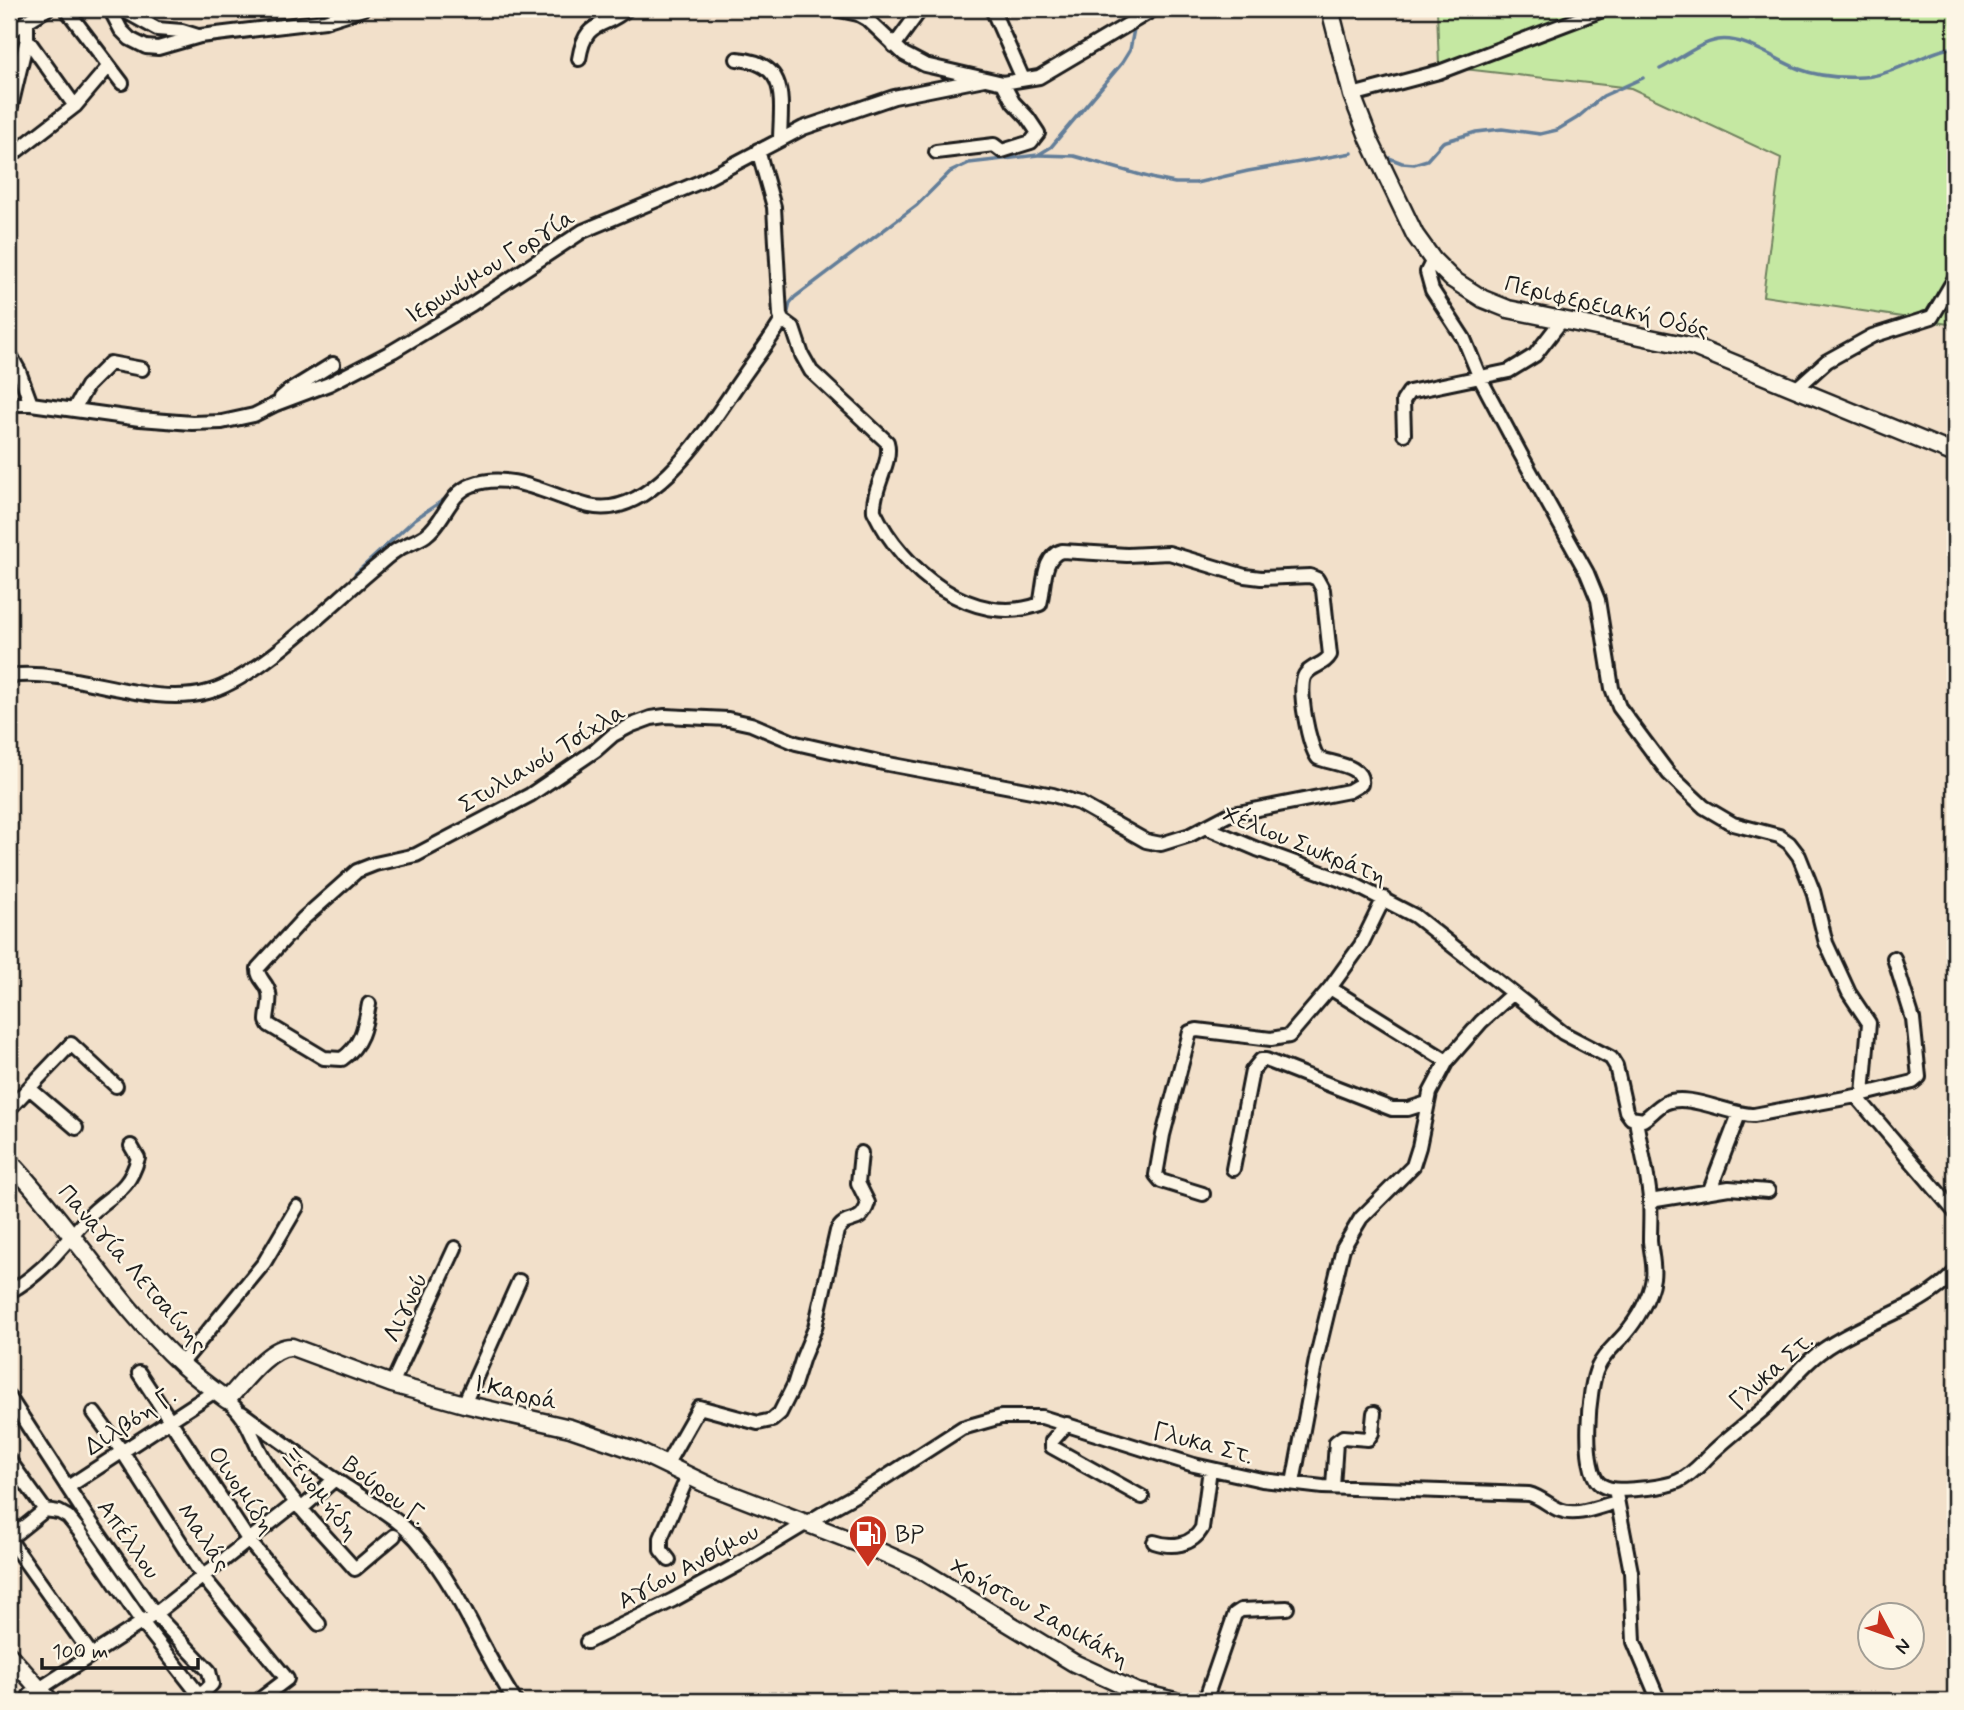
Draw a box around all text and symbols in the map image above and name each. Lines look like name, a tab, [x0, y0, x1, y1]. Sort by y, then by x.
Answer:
street label: Ιερωνύμου Γοργία	[400, 203, 581, 332]
street label: Περιφερειακή Οδός	[1502, 269, 1712, 346]
street label: Στυλιανού Τσίχλα	[454, 697, 632, 821]
street label: Χέλιου Σωκράτη	[1218, 798, 1392, 894]
street label: Παναγία Λετσαίνης	[50, 1178, 214, 1360]
street label: Λιγνού	[377, 1268, 436, 1347]
street label: Γλυκα Στ.	[1724, 1326, 1820, 1418]
street label: Ι.Καρρά	[471, 1369, 560, 1418]
street label: Διλβόη Γ.	[79, 1381, 183, 1463]
street label: Γλυκα Στ.	[1149, 1416, 1256, 1473]
street label: Οινομίδη	[200, 1441, 282, 1541]
street label: Ξενομήδη	[272, 1441, 366, 1547]
street label: Βούρου Γ.	[336, 1449, 432, 1533]
street label: Απέλλου	[89, 1493, 167, 1586]
street label: Μαλάς	[169, 1498, 237, 1578]
fuel station icon: BP	[847, 1513, 889, 1568]
street label: Αγίου Ανθίμου	[613, 1517, 765, 1618]
place label: BP	[895, 1520, 924, 1551]
street label: Χρήστου Σαρικάκη	[944, 1551, 1134, 1675]
north arrow	[1856, 1602, 1926, 1672]
scale bar	[42, 1626, 198, 1670]
text: N	[1889, 1633, 1916, 1659]
text: 100 m	[52, 1638, 108, 1666]

